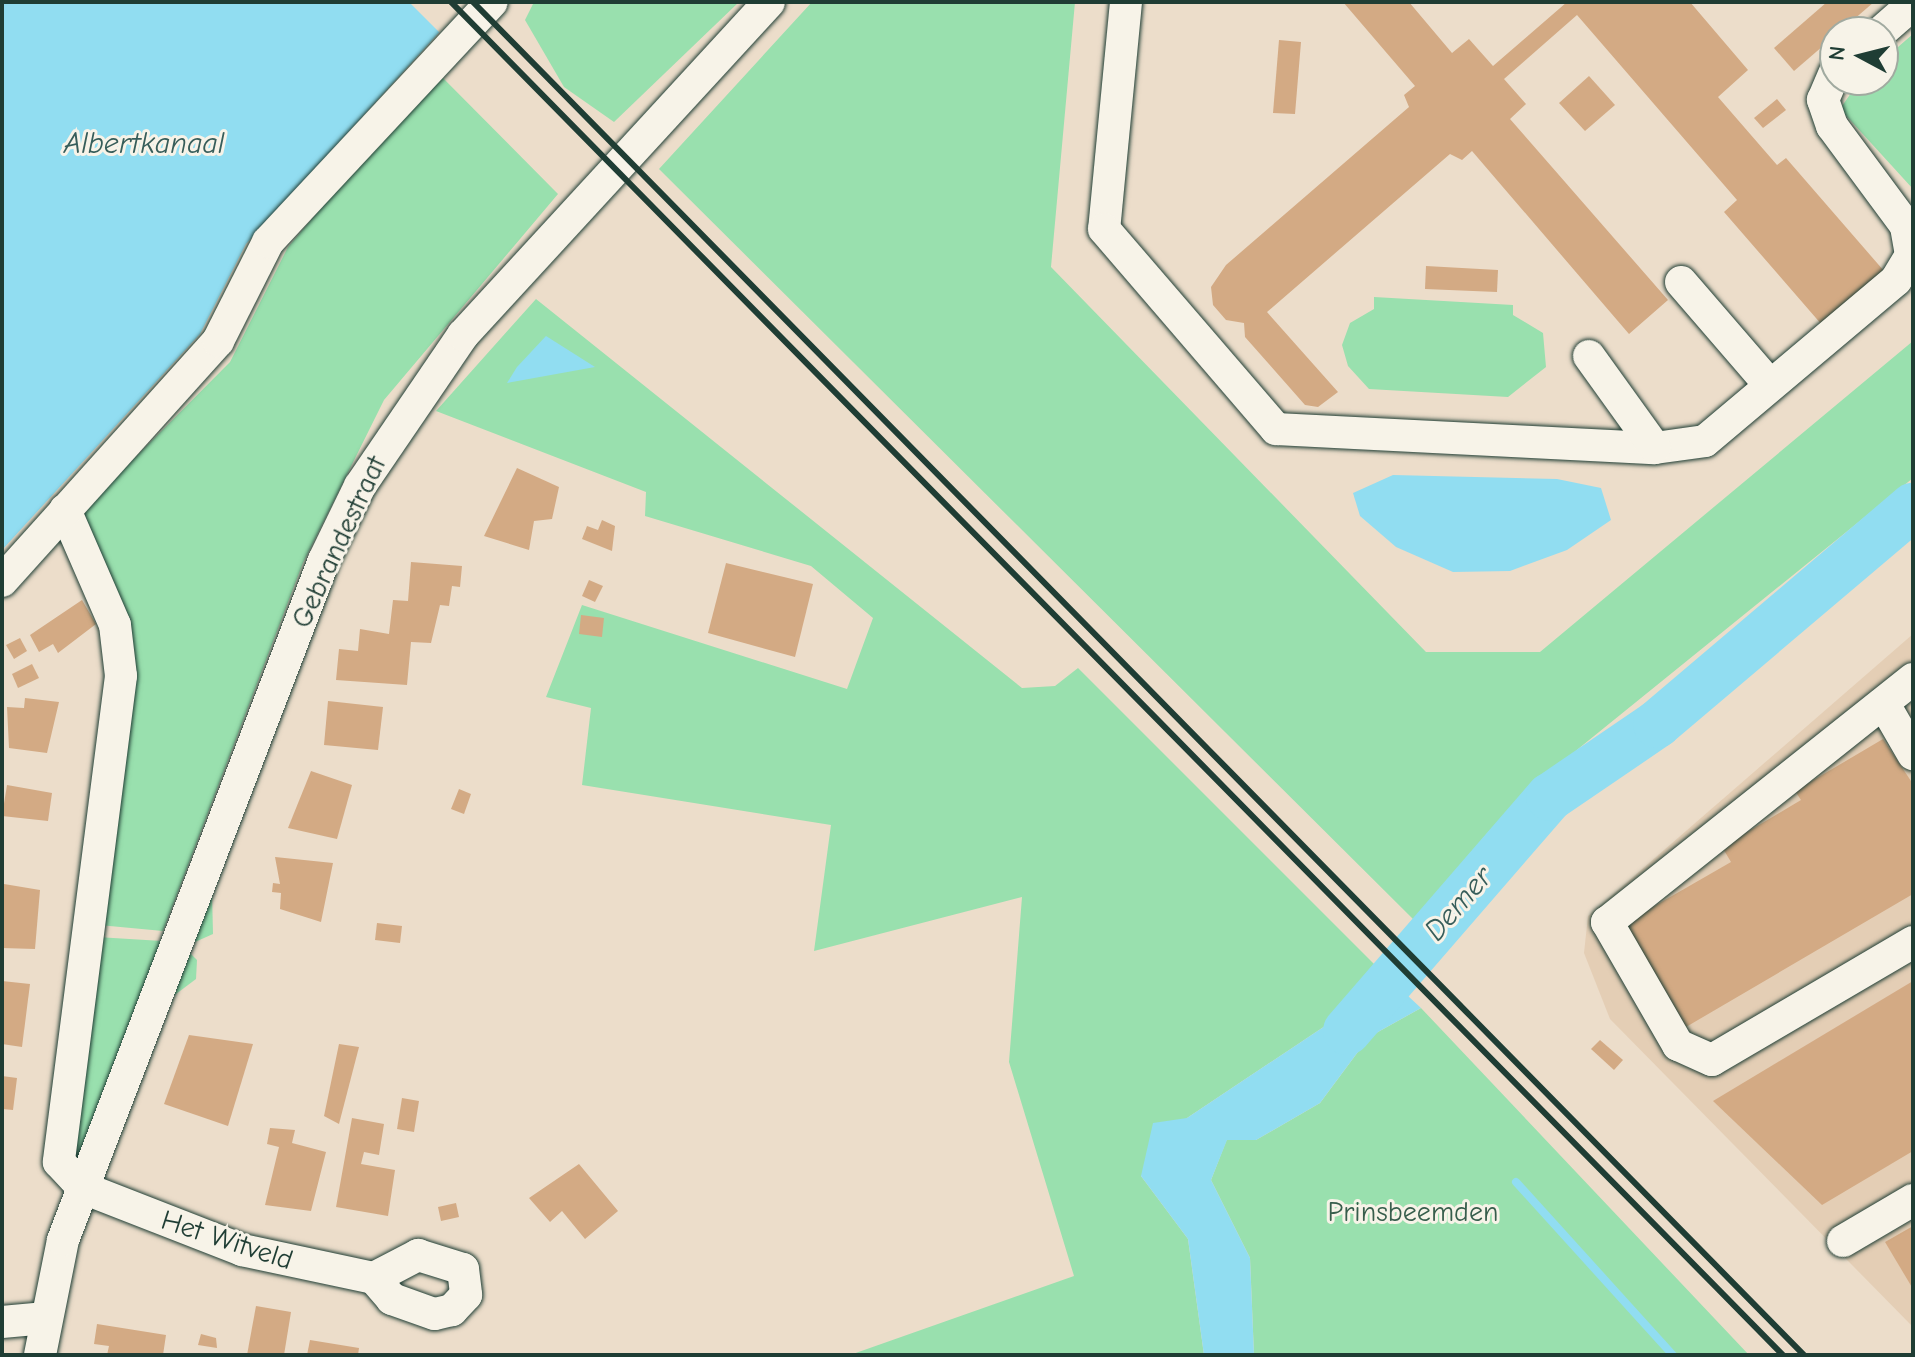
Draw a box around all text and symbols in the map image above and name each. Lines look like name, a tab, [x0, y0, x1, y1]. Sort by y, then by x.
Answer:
north arrow	[1819, 16, 1899, 96]
text: N	[1823, 45, 1851, 62]
water label: Albertkanaal	[64, 126, 224, 162]
street label: Gebrandestraat	[285, 451, 393, 633]
water label: Demer	[1417, 860, 1501, 948]
park label: Prinsbeemden	[1328, 1195, 1498, 1229]
street label: Het Witveld	[157, 1203, 297, 1277]

